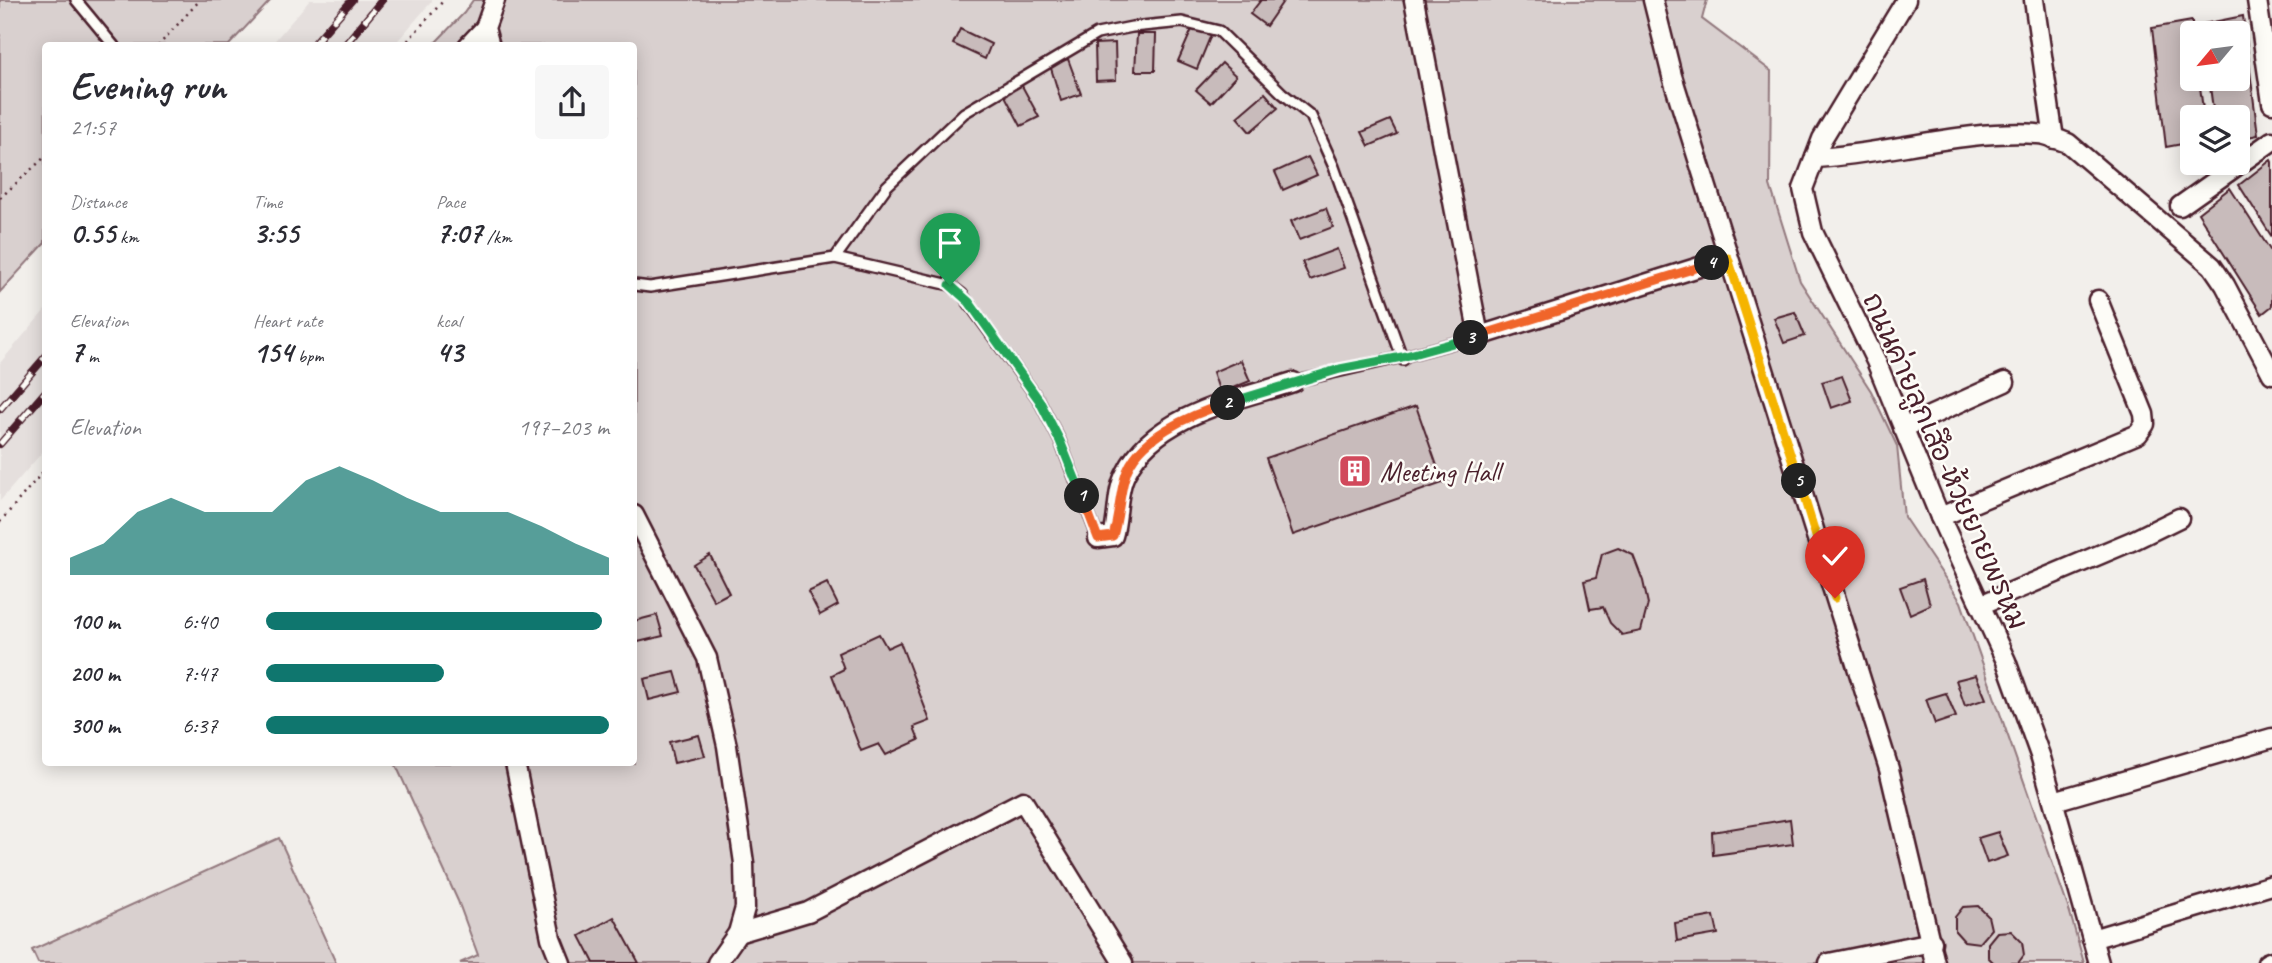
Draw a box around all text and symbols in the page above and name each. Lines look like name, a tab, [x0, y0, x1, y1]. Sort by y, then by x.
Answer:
north arrow	[2180, 21, 2250, 91]
map controls	[2180, 21, 2250, 175]
text: Evening run	[70, 63, 226, 110]
button: share	[535, 65, 609, 139]
button: layers	[2180, 105, 2250, 175]
text: 21:57	[70, 113, 116, 142]
text: Distance	[70, 190, 127, 214]
text: Time	[253, 190, 282, 214]
text: Pace	[436, 190, 465, 214]
pin	[920, 213, 980, 285]
text: 0.55	[70, 214, 115, 252]
text: 3:55	[253, 214, 298, 252]
text: 7:07	[436, 214, 482, 252]
icon: arrive	[931, 224, 969, 262]
text: km	[115, 225, 139, 249]
text: /km	[482, 225, 512, 249]
pin: 4	[1694, 246, 1730, 280]
text: 4	[1707, 250, 1716, 274]
street label: ถนนค่ายลูกเสึอ-ห้วยยายพรหม	[1852, 287, 2037, 637]
text: Elevation	[70, 309, 128, 333]
text: Heart rate	[253, 309, 322, 333]
text: kcal	[436, 309, 461, 333]
pin: 3	[1454, 320, 1488, 356]
text: 3	[1466, 325, 1475, 349]
text: 7	[70, 333, 83, 371]
text: 154	[253, 333, 293, 371]
text: 43	[436, 333, 463, 371]
text: m	[83, 344, 99, 368]
text: bpm	[293, 344, 324, 368]
pin: 2	[1210, 386, 1246, 420]
text: 2	[1223, 390, 1232, 414]
text: Elevation	[70, 413, 141, 442]
text: 197–203 m	[518, 413, 609, 442]
building icon: Meeting Hall	[1336, 452, 1374, 490]
place label: Meeting Hall	[1380, 454, 1505, 489]
pin: 5	[1782, 463, 1816, 498]
text: 5	[1794, 468, 1803, 492]
pin: 1	[1064, 478, 1100, 514]
text: 1	[1077, 483, 1086, 507]
pin	[1805, 526, 1865, 598]
icon: check	[1816, 537, 1854, 575]
text: 100 m	[70, 607, 120, 636]
text: 6:40	[182, 607, 218, 636]
text: 200 m	[70, 659, 120, 688]
text: 7:47	[182, 659, 218, 688]
text: 300 m	[70, 711, 120, 740]
text: 6:37	[182, 711, 218, 740]

